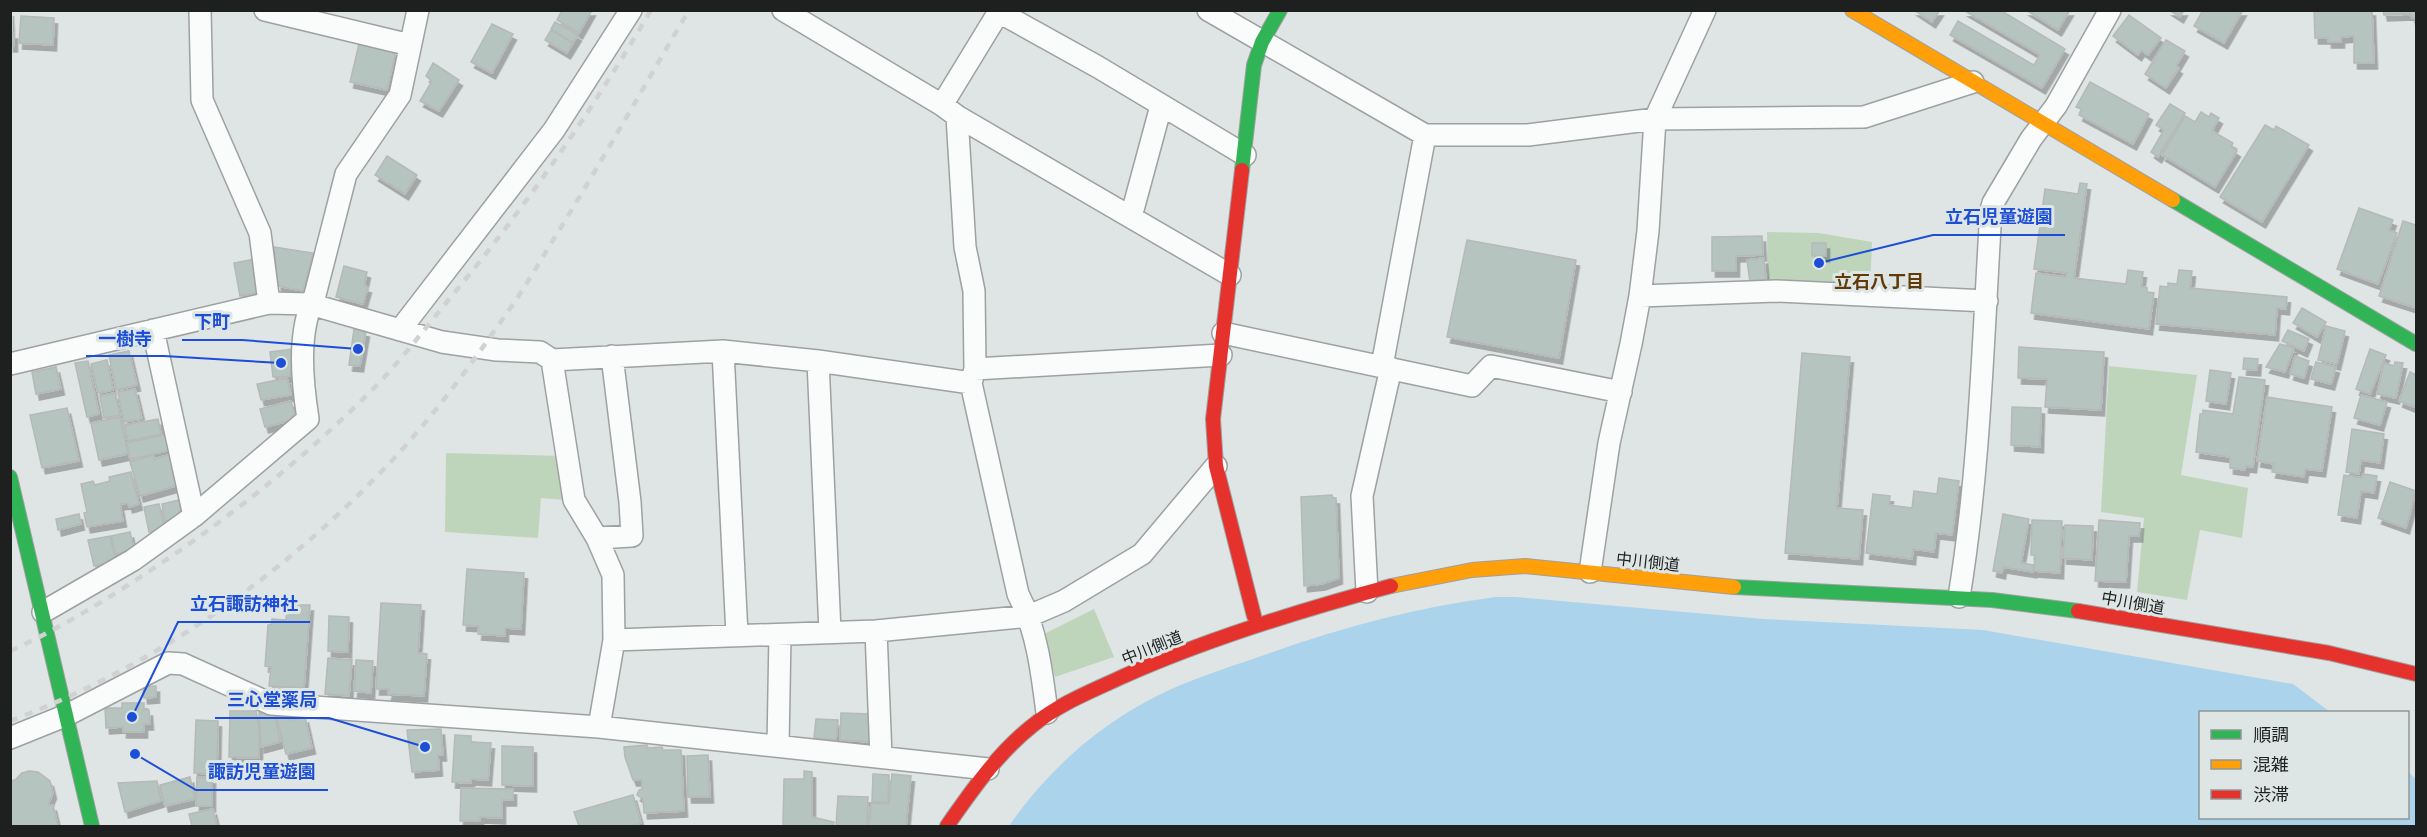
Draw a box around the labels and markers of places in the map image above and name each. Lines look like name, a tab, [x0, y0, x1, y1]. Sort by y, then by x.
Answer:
callout: 立石児童遊園	[1933, 199, 2065, 235]
callout: 下町	[182, 304, 242, 340]
callout: 一樹寺	[86, 320, 164, 356]
callout: 立石諏訪神社	[178, 586, 310, 622]
callout: 三心堂薬局	[215, 682, 329, 718]
callout: 諏訪児童遊園	[196, 754, 328, 790]

